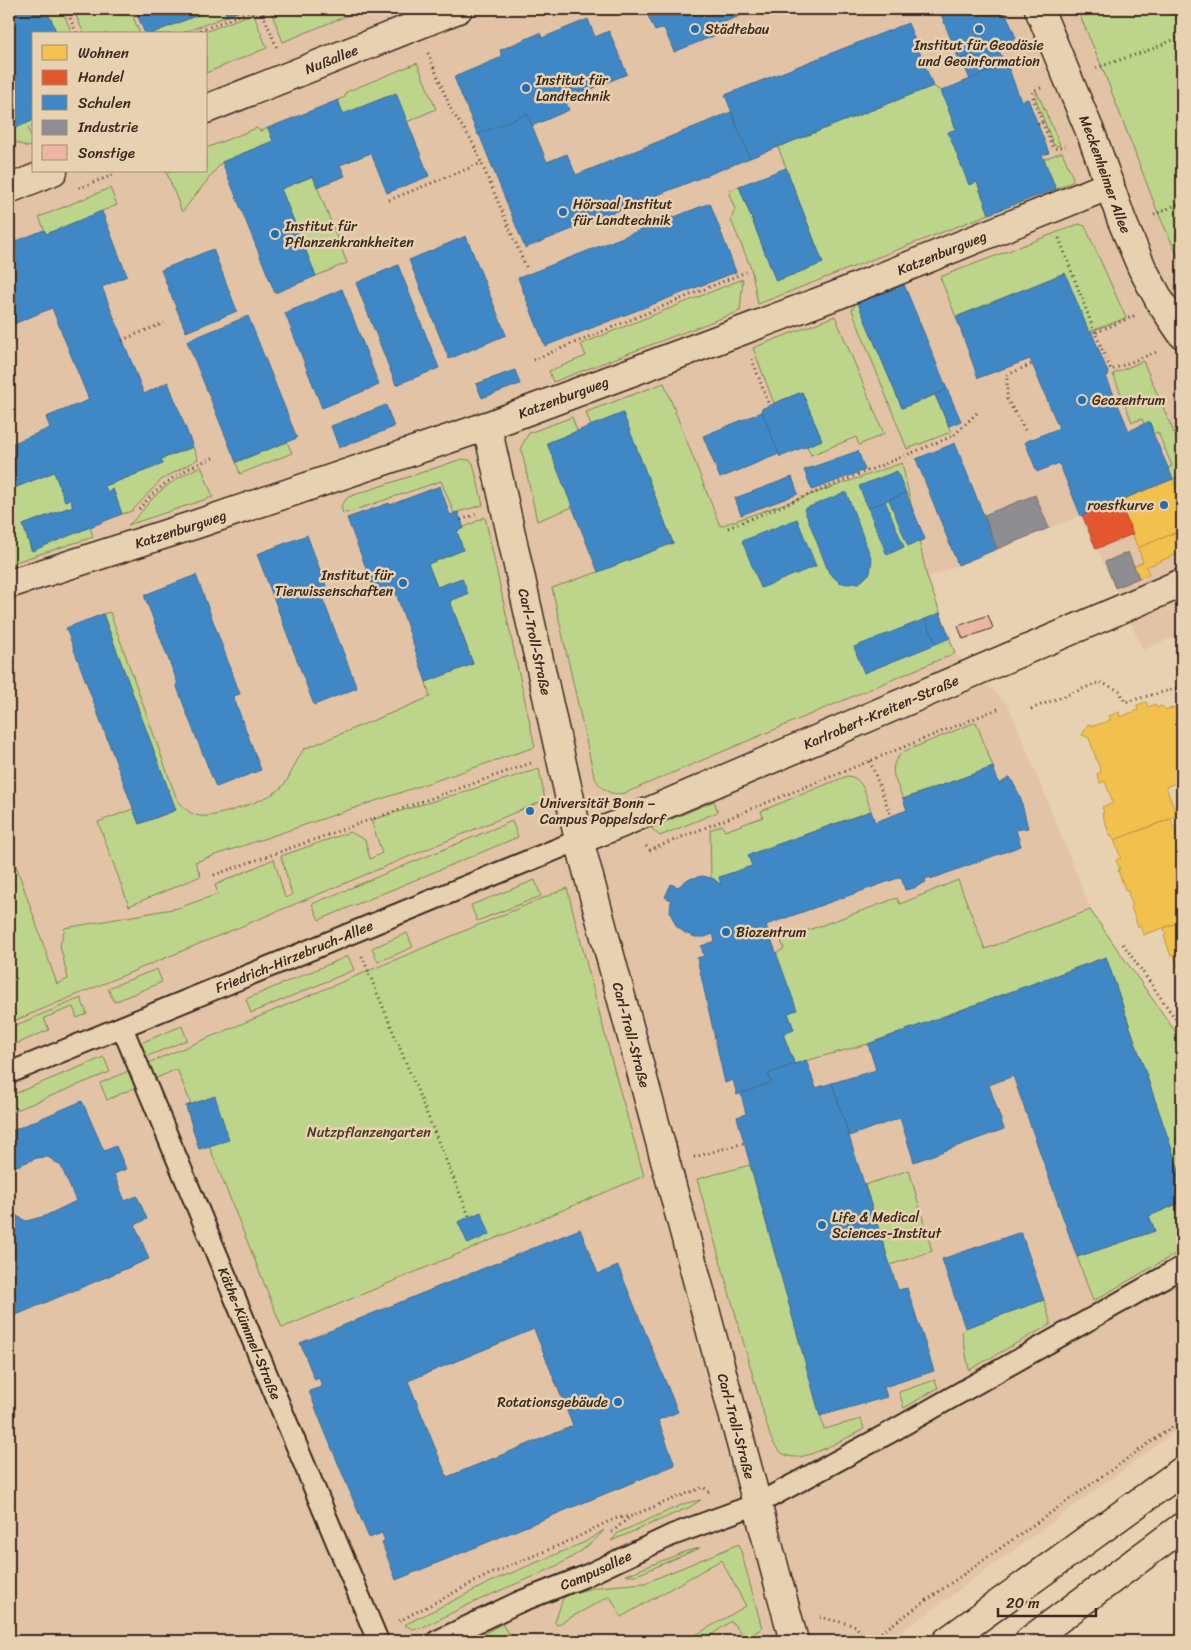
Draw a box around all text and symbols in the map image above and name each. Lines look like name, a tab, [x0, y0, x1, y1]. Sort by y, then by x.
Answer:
place label: Städtebau	[705, 17, 770, 42]
marker: Städtebau	[689, 23, 701, 35]
marker: Institut für Geodäsie und Geoinformation	[973, 23, 985, 35]
legend	[32, 32, 208, 172]
place label: Institut für Geodäsie und Geoinformation	[913, 33, 1044, 74]
street label: Nußallee	[301, 37, 362, 81]
text: Wohnen	[78, 40, 129, 66]
text: Handel	[78, 64, 125, 90]
place label: Institut für Landtechnik	[535, 68, 611, 109]
marker: Institut für Landtechnik	[520, 82, 532, 94]
text: Schulen	[78, 90, 131, 116]
street label: Meckenheimer Allee	[1072, 111, 1138, 237]
text: Industrie	[77, 114, 138, 140]
text: Sonstige	[78, 140, 135, 166]
place label: Hörsaal Institut für Landtechnik	[573, 192, 673, 233]
marker: Hörsaal Institut für Landtechnik	[557, 206, 569, 218]
place label: Institut für Pflanzenkrankheiten	[284, 214, 414, 255]
street label: Katzenburgweg	[893, 223, 990, 282]
marker: Institut für Pflanzenkrankheiten	[269, 228, 281, 240]
street label: Katzenburgweg	[514, 369, 612, 426]
place label: Geozentrum	[1092, 388, 1166, 413]
marker: Geozentrum	[1076, 394, 1088, 406]
place label: roestkurve	[1087, 493, 1154, 518]
marker: roestkurve	[1158, 499, 1170, 511]
street label: Katzenburgweg	[131, 502, 230, 556]
place label: Institut für Tierwissenschaften	[275, 563, 394, 604]
marker: Institut für Tierwissenschaften	[397, 577, 409, 589]
street label: Carl-Troll-Straße	[511, 586, 559, 698]
street label: Karlrobert-Kreiten-Straße	[799, 668, 963, 756]
place label: Universität Bonn – Campus Poppelsdorf	[540, 791, 667, 832]
marker: Universität Bonn – Campus Poppelsdorf	[524, 805, 536, 817]
street label: Friedrich-Hirzebruch-Allee	[211, 913, 377, 1000]
place label: Biozentrum	[736, 920, 807, 945]
marker: Biozentrum	[720, 926, 732, 938]
street label: Carl-Troll-Straße	[605, 979, 658, 1091]
park label: Nutzpflanzengarten	[307, 1120, 431, 1145]
place label: Life & Medical Sciences-Institut	[832, 1205, 942, 1246]
marker: Life & Medical Sciences-Institut	[816, 1219, 828, 1231]
street label: Käthe-Kümmel-Straße	[211, 1263, 289, 1404]
street label: Carl-Troll-Straße	[710, 1370, 763, 1482]
place label: Rotationsgebäude	[497, 1390, 608, 1415]
marker: Rotationsgebäude	[612, 1396, 624, 1408]
street label: Campusallee	[556, 1543, 636, 1597]
scale bar	[998, 1585, 1096, 1617]
text: 20 m	[1006, 1590, 1040, 1616]

